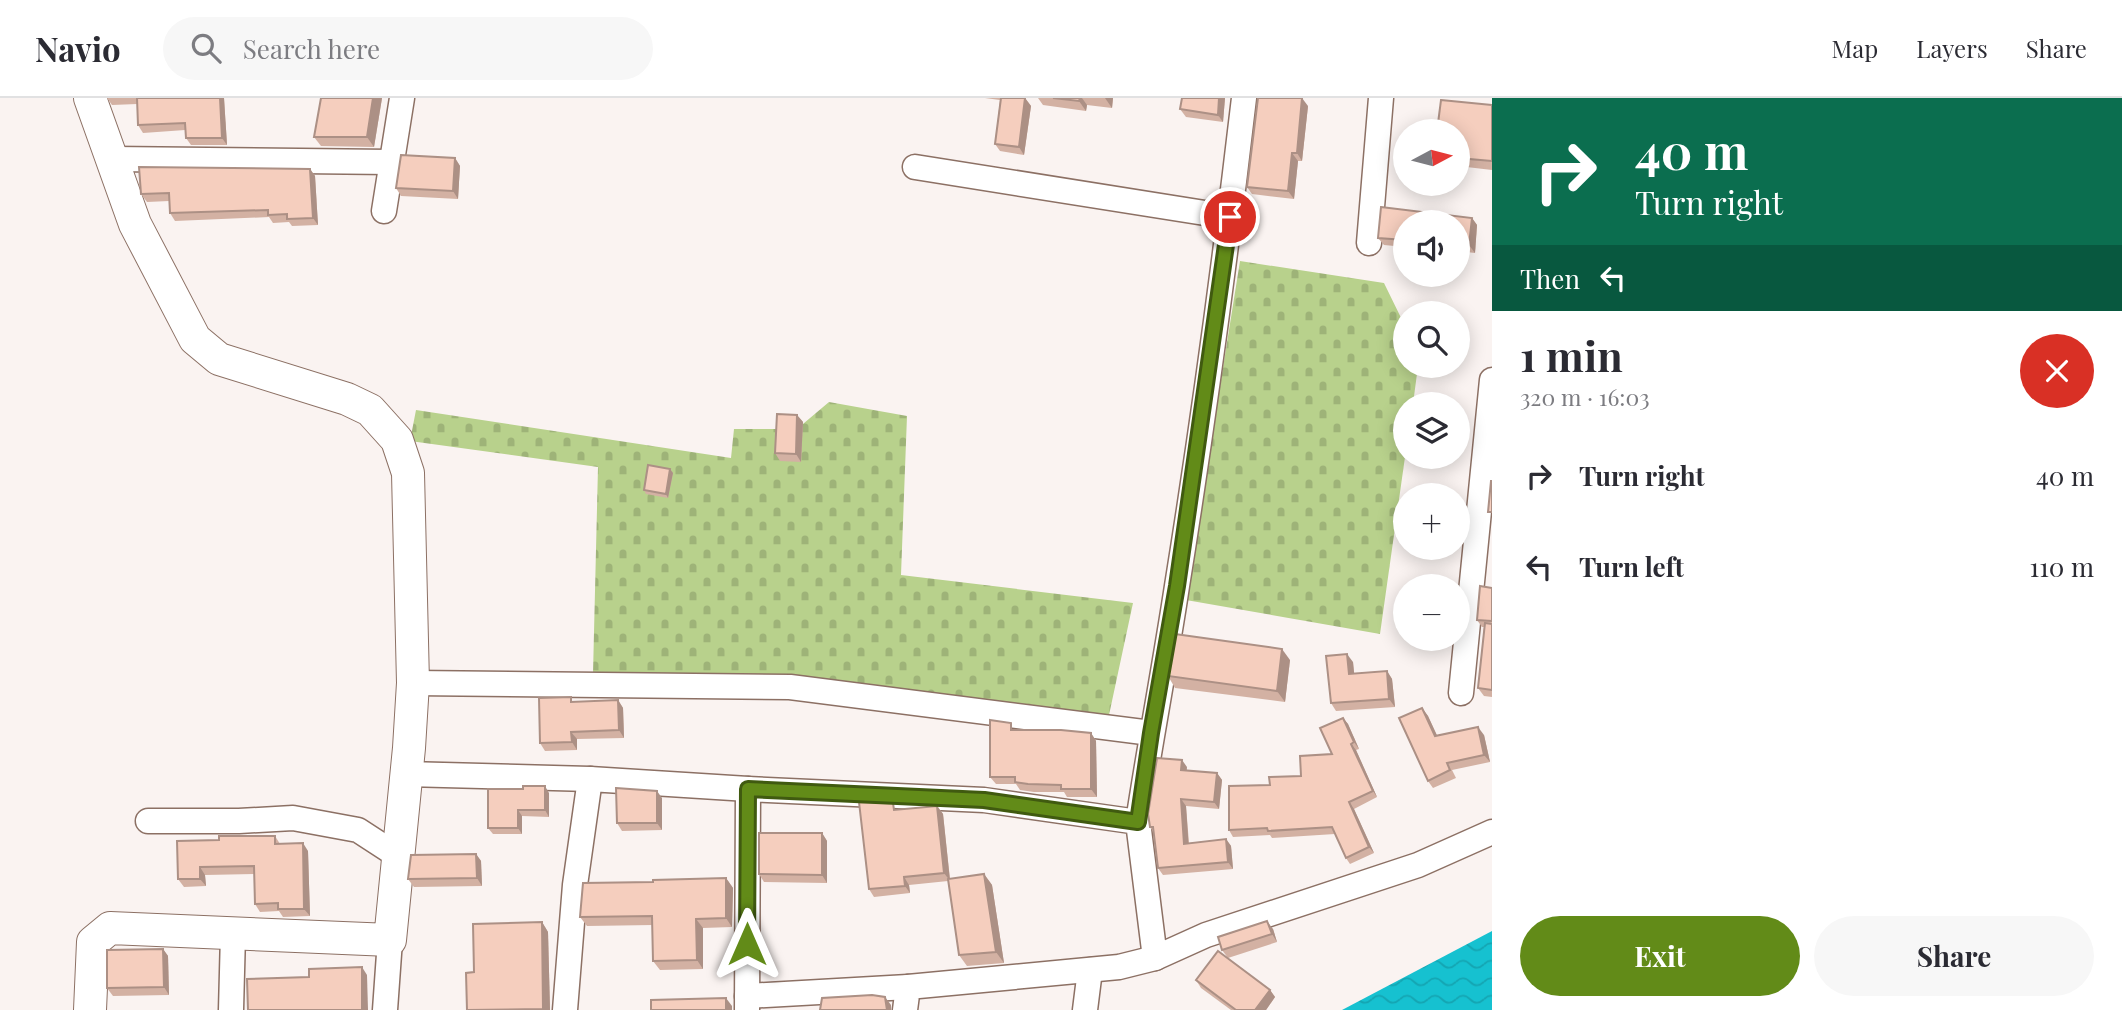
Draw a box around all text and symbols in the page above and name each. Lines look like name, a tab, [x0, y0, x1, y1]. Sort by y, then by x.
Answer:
search box	[163, 17, 653, 80]
text: Navio	[35, 26, 121, 70]
icon: search	[187, 29, 225, 67]
text: Search here	[243, 31, 380, 66]
text: Map	[1832, 32, 1878, 64]
text: Layers	[1916, 32, 1988, 64]
text: Share	[2026, 32, 2087, 64]
text: 40 m	[1635, 117, 1748, 182]
north arrow	[1393, 119, 1470, 196]
map controls	[1393, 119, 1470, 651]
icon: right	[1520, 126, 1611, 217]
text: Turn right	[1635, 180, 1783, 223]
pin	[1200, 187, 1260, 247]
icon: arrive	[1211, 198, 1249, 236]
button: sound	[1393, 210, 1470, 287]
icon: left	[1594, 259, 1632, 297]
text: Then	[1520, 261, 1580, 296]
button: search	[1393, 301, 1470, 378]
text: 1 min	[1520, 327, 1623, 383]
button: close	[2020, 334, 2094, 408]
text: 320 m · 16:03	[1520, 381, 1650, 412]
button: layers	[1393, 392, 1470, 469]
icon: right	[1520, 457, 1558, 495]
text: Turn right	[1579, 458, 1705, 493]
text: 40 m	[2036, 458, 2094, 493]
button: +	[1393, 483, 1470, 560]
icon: left	[1520, 548, 1558, 586]
text: Turn left	[1579, 549, 1684, 584]
text: 110 m	[2030, 549, 2094, 584]
button: −	[1393, 574, 1470, 651]
position arrow	[710, 907, 784, 981]
button: Exit	[1520, 916, 1800, 996]
button: Share	[1814, 916, 2094, 996]

